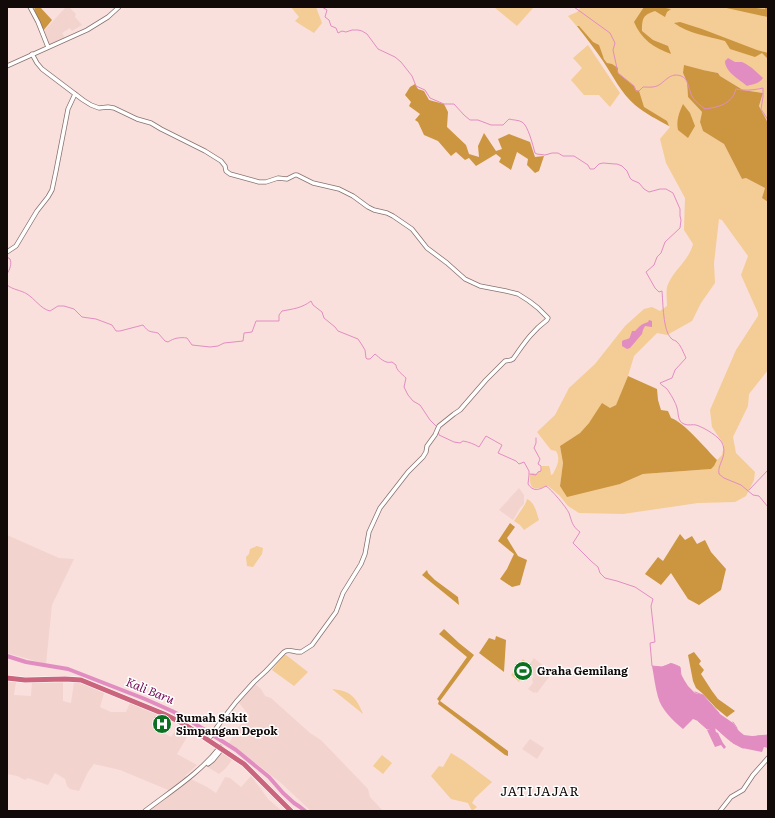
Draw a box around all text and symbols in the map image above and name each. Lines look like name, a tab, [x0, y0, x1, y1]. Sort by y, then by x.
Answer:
sports icon: Graha Gemilang	[512, 660, 534, 682]
place label: Graha Gemilang	[537, 662, 628, 678]
water label: Kali Baru	[123, 672, 178, 708]
place label: Rumah Sakit Simpangan Depok	[176, 709, 278, 738]
hospital icon: Rumah Sakit Simpangan Depok	[151, 713, 173, 735]
district label: JATIJAJAR	[500, 781, 580, 800]

